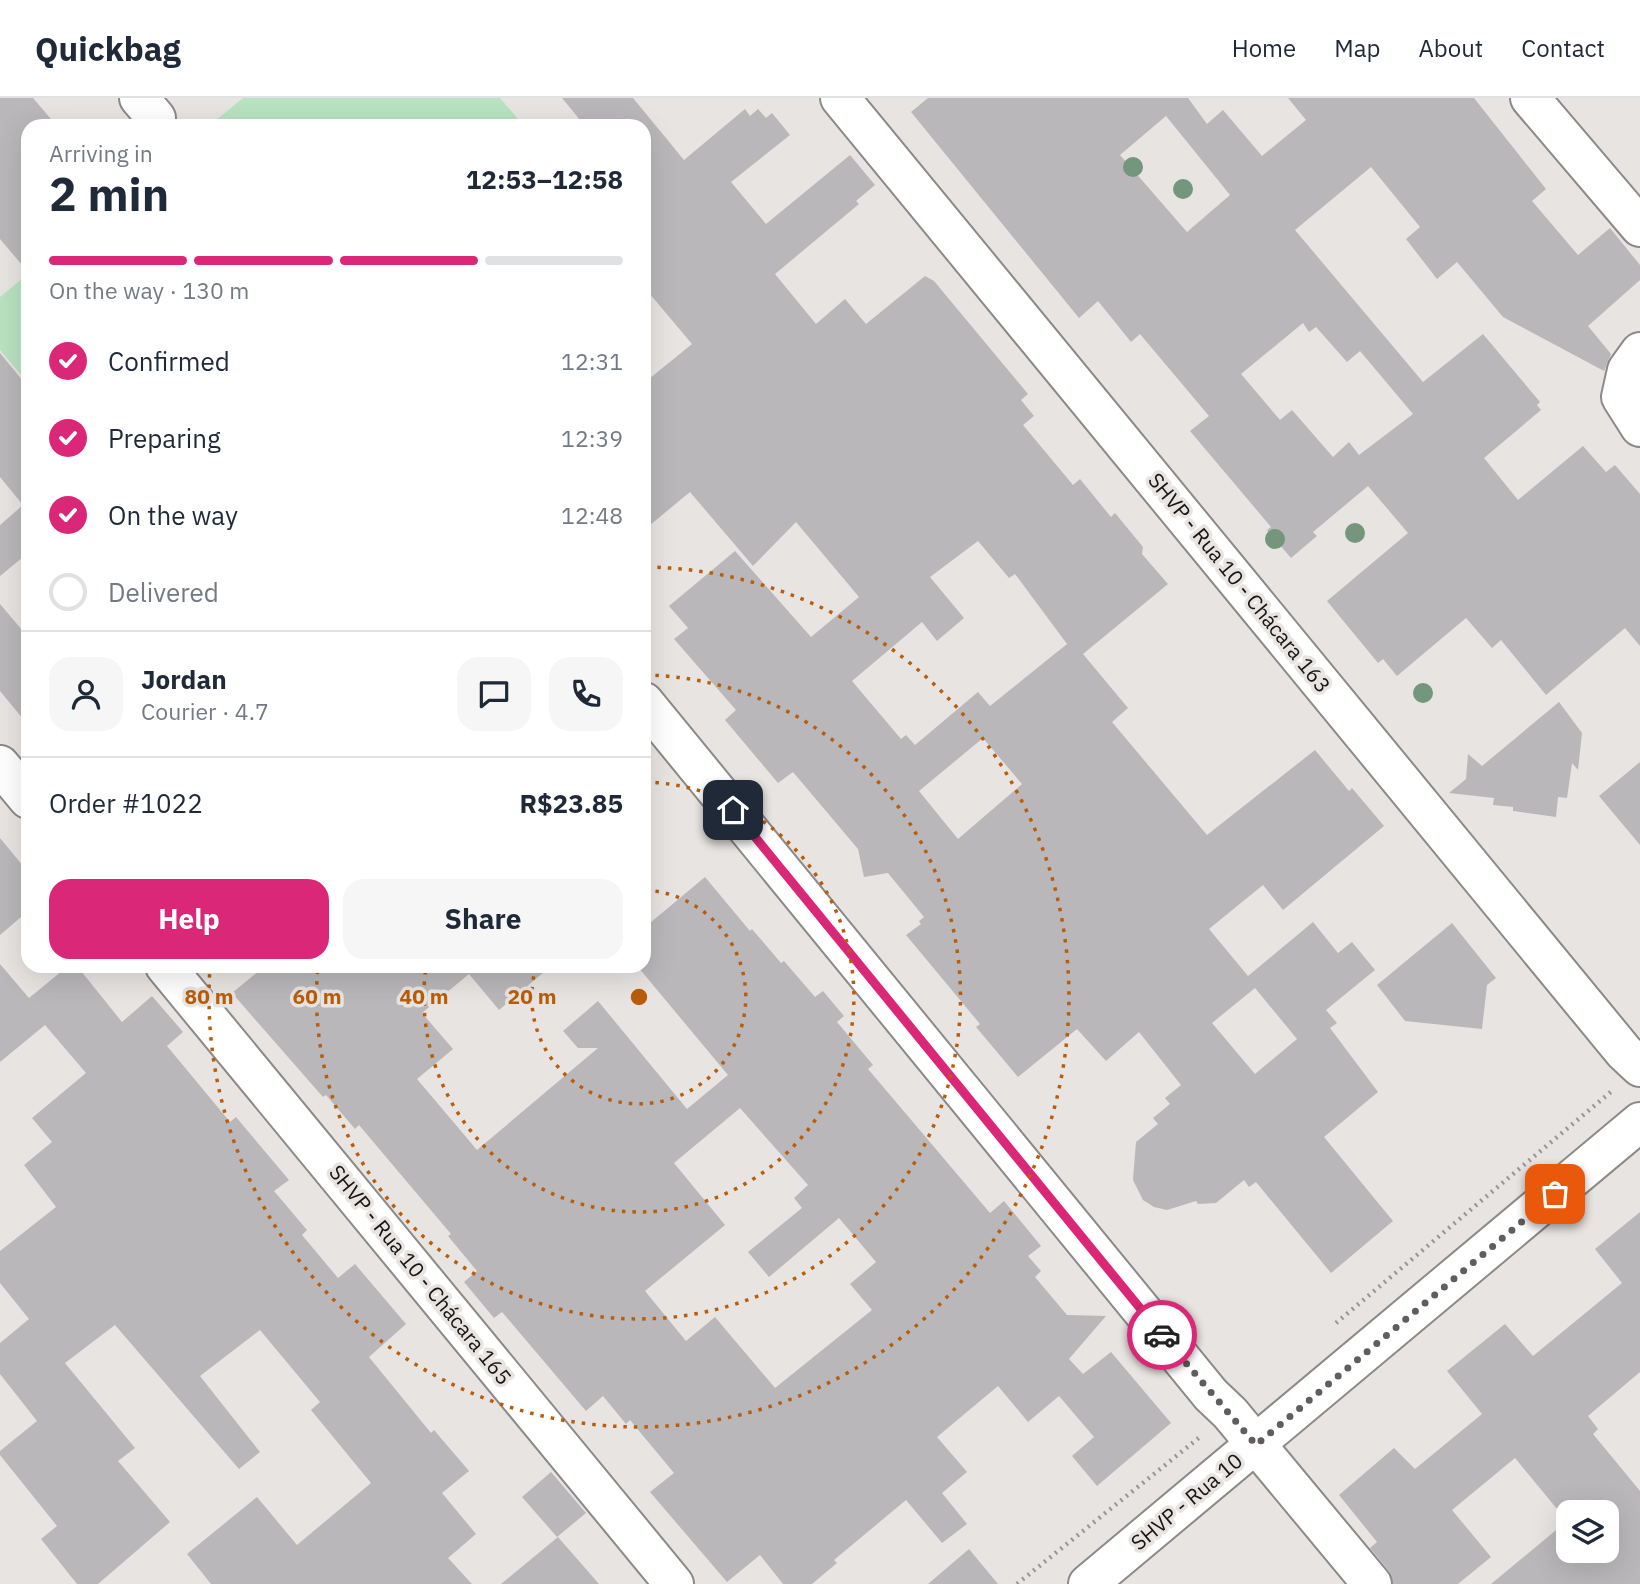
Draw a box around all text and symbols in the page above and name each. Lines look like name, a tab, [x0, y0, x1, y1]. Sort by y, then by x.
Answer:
text: Quickbag	[35, 27, 181, 70]
text: Home	[1232, 32, 1296, 64]
text: Map	[1334, 32, 1380, 64]
text: About	[1418, 32, 1483, 64]
text: Contact	[1521, 32, 1605, 64]
text: Arriving in	[49, 138, 153, 168]
text: 12:53–12:58	[466, 162, 623, 196]
text: 2 min	[49, 164, 169, 224]
text: On the way · 130 m	[49, 275, 249, 305]
icon: check	[49, 342, 87, 380]
text: Confirmed	[108, 344, 230, 378]
text: 12:31	[561, 346, 623, 376]
icon: check	[49, 419, 87, 457]
text: Preparing	[108, 421, 221, 455]
text: 12:39	[561, 423, 623, 453]
street label: SHVP - Rua 10 - Chácara 163	[1142, 467, 1337, 698]
icon: check	[49, 496, 87, 534]
text: On the way	[108, 498, 238, 532]
text: 12:48	[561, 500, 623, 530]
text: Delivered	[108, 575, 219, 609]
button: person	[49, 657, 123, 731]
button: chat	[457, 657, 531, 731]
button: phone	[549, 657, 623, 731]
text: Jordan	[141, 662, 227, 696]
text: Courier · 4.7	[141, 696, 269, 726]
pin	[703, 780, 763, 840]
text: Order #1022	[49, 786, 203, 820]
text: R$23.85	[519, 786, 623, 820]
icon: home	[714, 791, 752, 829]
button: Help	[49, 879, 329, 959]
button: Share	[343, 879, 623, 959]
text: 80 m	[185, 982, 233, 1010]
text: 60 m	[293, 982, 341, 1010]
text: 40 m	[400, 982, 448, 1010]
text: 20 m	[508, 982, 556, 1010]
centre of rings	[627, 985, 651, 1009]
street label: SHVP - Rua 10 - Chácara 165	[323, 1159, 518, 1390]
pin	[1525, 1164, 1585, 1224]
icon: bag	[1536, 1175, 1574, 1213]
courier	[1127, 1300, 1197, 1370]
icon: car	[1143, 1316, 1181, 1354]
street label: SHVP - Rua 10	[1125, 1446, 1248, 1556]
map controls	[1556, 1500, 1619, 1563]
button: layers	[1556, 1500, 1619, 1563]

